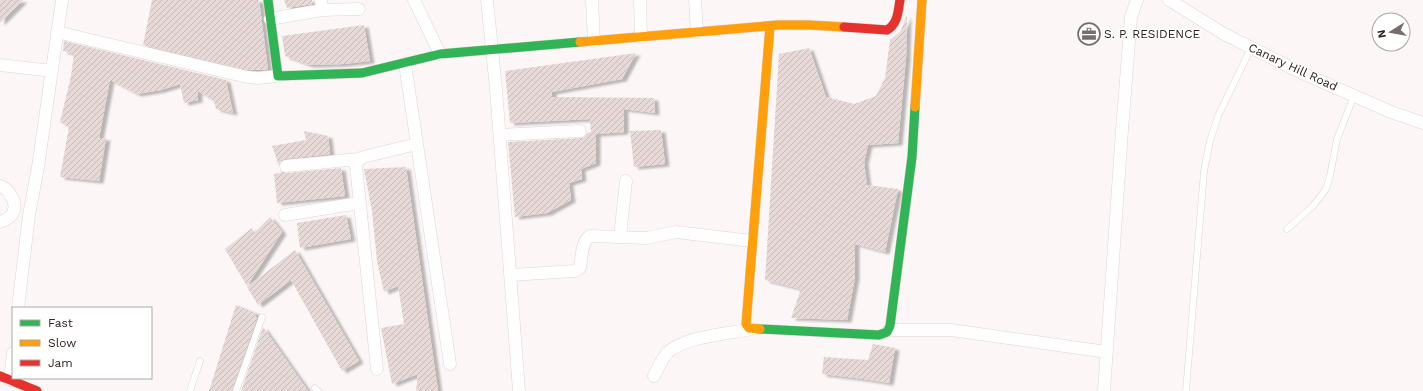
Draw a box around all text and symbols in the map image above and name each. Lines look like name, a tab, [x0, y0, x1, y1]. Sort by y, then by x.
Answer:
north arrow	[1371, 12, 1411, 52]
office icon: S. P. RESIDENCE	[1076, 21, 1102, 47]
place label: S. P. RESIDENCE	[1104, 27, 1200, 41]
text: N	[1375, 29, 1389, 39]
street label: Canary Hill Road	[1246, 40, 1340, 94]
legend	[12, 307, 152, 379]
text: Fast	[48, 316, 73, 330]
text: Slow	[48, 336, 76, 350]
text: Jam	[48, 356, 73, 370]

